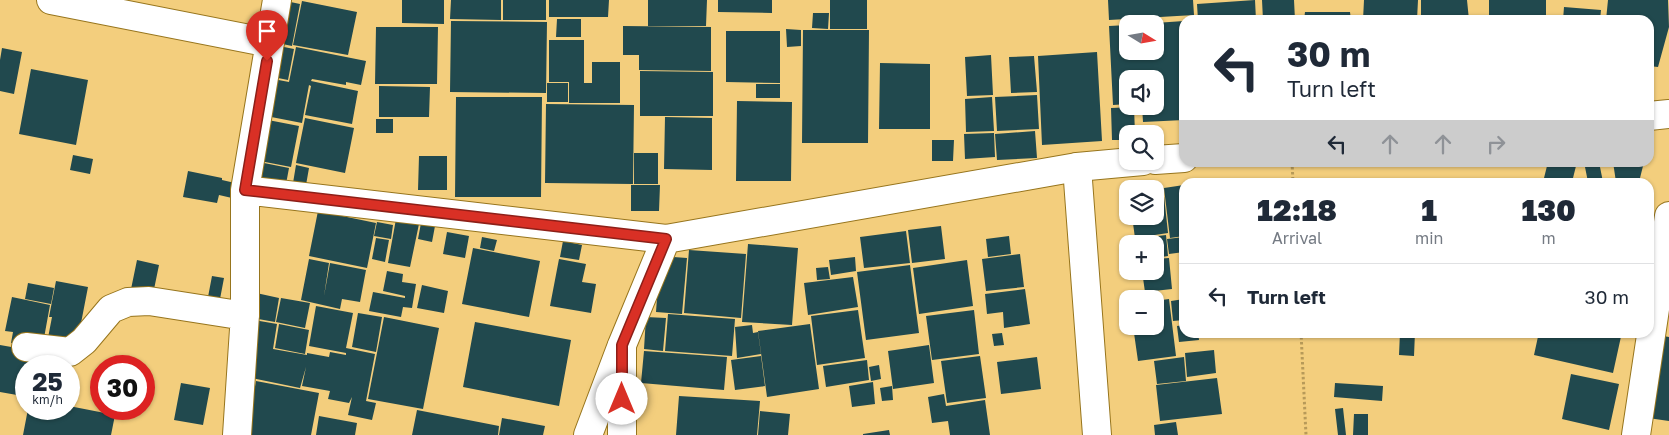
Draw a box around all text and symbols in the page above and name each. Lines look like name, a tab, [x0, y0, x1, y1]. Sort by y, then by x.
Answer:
pin	[246, 10, 288, 61]
north arrow	[1119, 15, 1164, 60]
map controls	[1119, 15, 1164, 335]
icon: arrive	[253, 17, 281, 45]
text: 30 m	[1287, 33, 1370, 75]
icon: left	[1204, 35, 1269, 100]
button: sound	[1119, 70, 1164, 115]
text: Turn left	[1287, 75, 1376, 102]
button: search	[1119, 125, 1164, 170]
icon: left	[1323, 130, 1351, 158]
icon: ahead	[1376, 130, 1404, 158]
icon: ahead	[1429, 130, 1457, 158]
icon: right	[1482, 130, 1510, 158]
button: layers	[1119, 180, 1164, 225]
text: 12:18	[1257, 192, 1337, 228]
text: 1	[1421, 192, 1437, 228]
text: 130	[1521, 192, 1576, 228]
text: Arrival	[1272, 228, 1322, 248]
text: min	[1415, 228, 1443, 248]
text: m	[1542, 228, 1556, 248]
button: +	[1119, 235, 1164, 280]
icon: left	[1204, 282, 1232, 310]
text: Turn left	[1247, 285, 1326, 308]
text: 30 m	[1585, 285, 1629, 308]
button: −	[1119, 290, 1164, 335]
speed limit sign: 30	[90, 355, 155, 420]
text: 25	[32, 366, 63, 397]
position arrow	[595, 372, 647, 424]
text: km/h	[32, 392, 63, 407]

